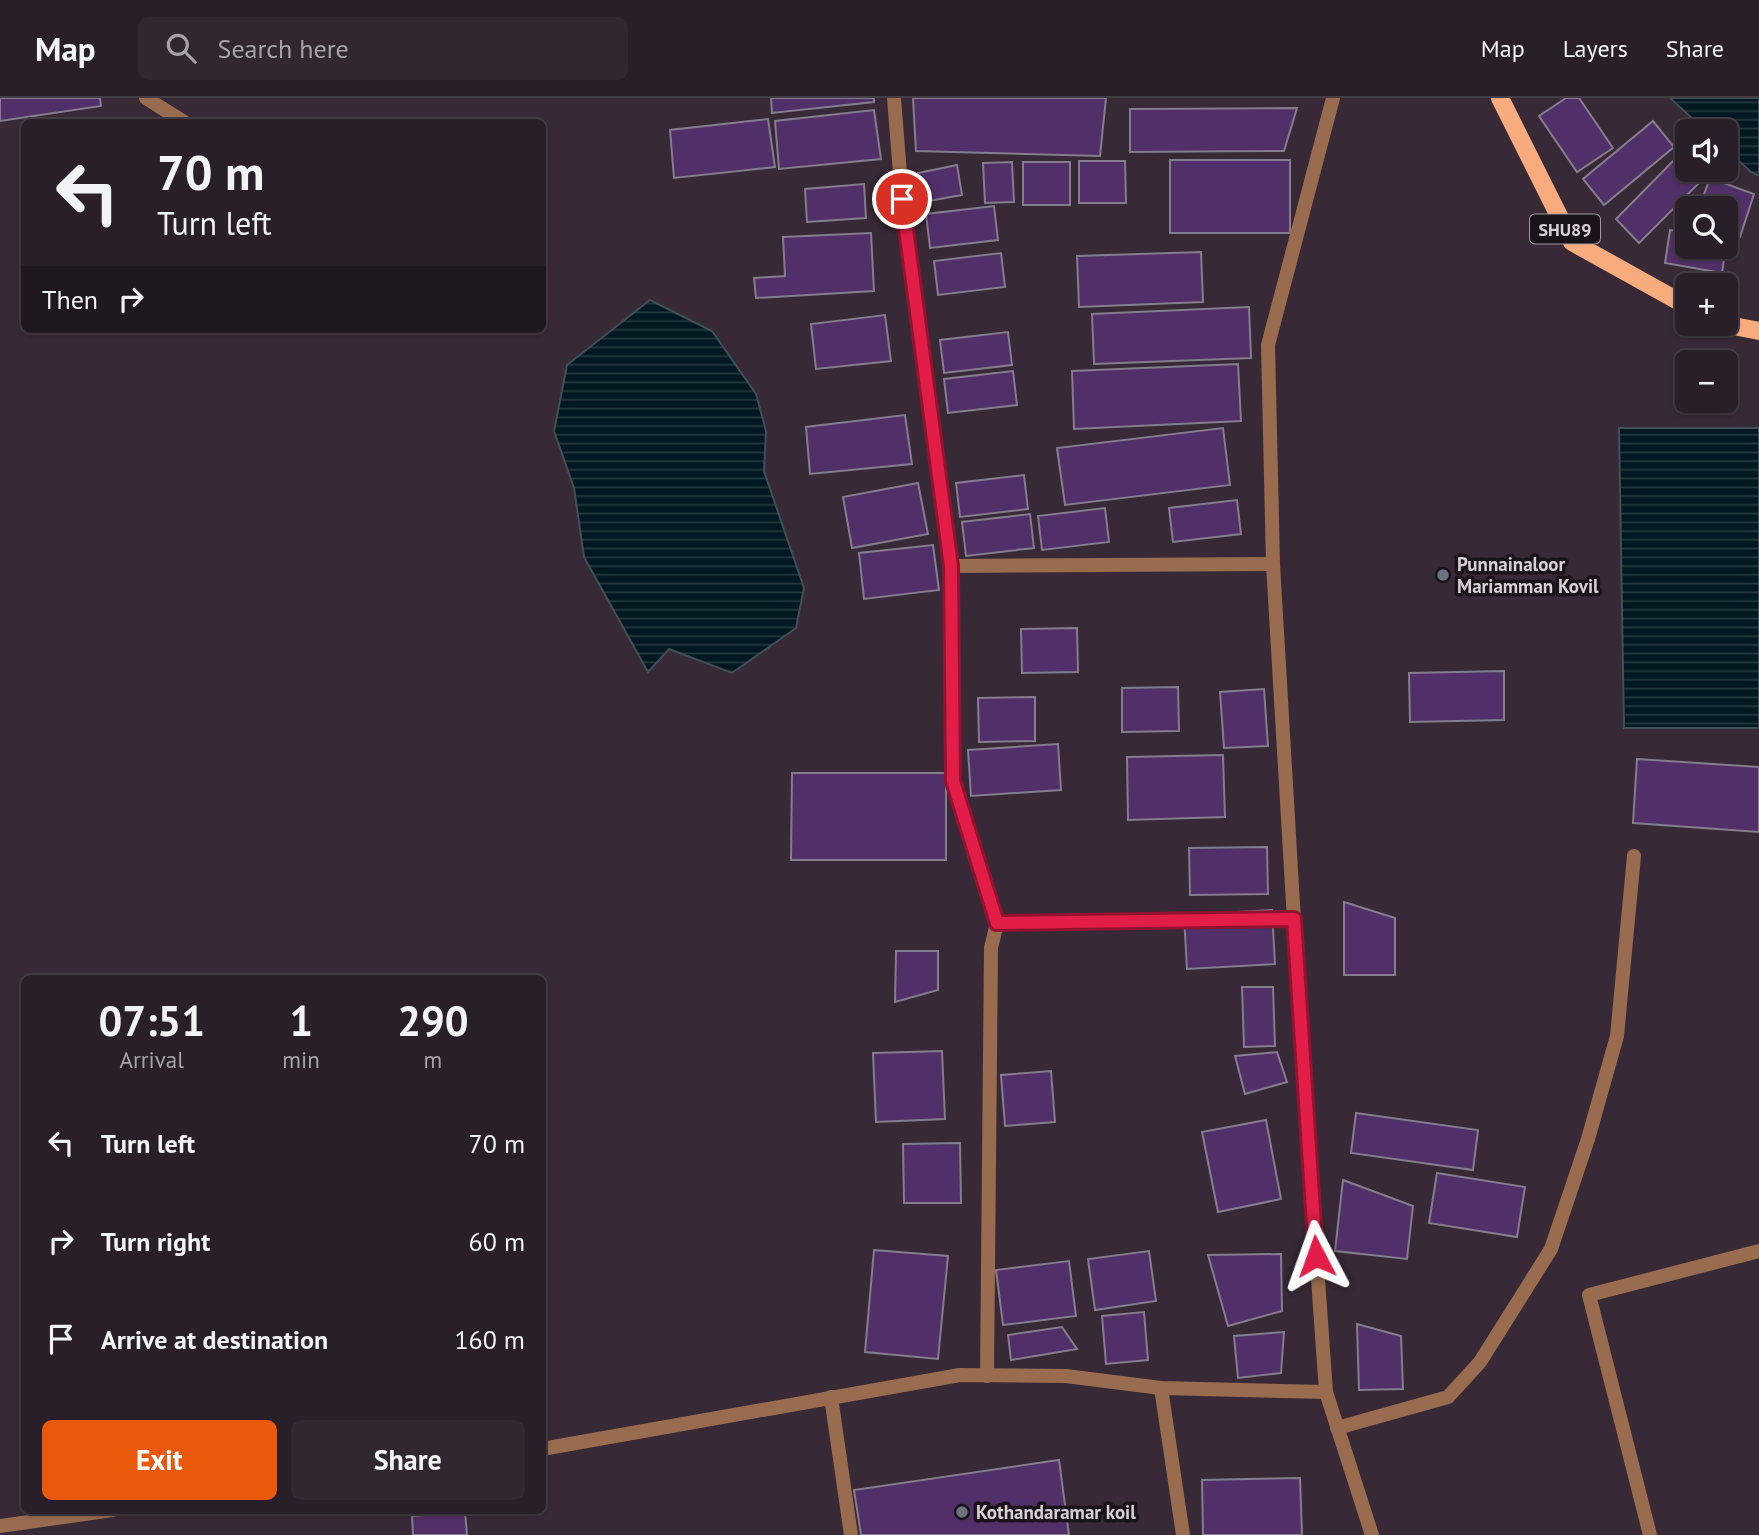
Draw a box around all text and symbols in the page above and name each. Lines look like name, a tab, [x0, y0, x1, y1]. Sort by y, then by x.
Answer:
search box	[138, 17, 628, 80]
text: Map	[35, 27, 96, 70]
icon: search	[162, 29, 200, 67]
text: Search here	[218, 32, 349, 65]
text: Map	[1481, 33, 1525, 64]
text: Layers	[1563, 33, 1628, 64]
text: Share	[1666, 33, 1724, 64]
map controls	[1675, 119, 1738, 413]
button: sound	[1675, 119, 1738, 182]
text: 70 m	[157, 140, 264, 204]
icon: left	[42, 147, 133, 238]
pin	[872, 169, 932, 229]
icon: arrive	[883, 180, 921, 218]
button: search	[1675, 196, 1738, 259]
text: Turn left	[157, 202, 272, 244]
road number: SHU89	[1530, 214, 1600, 244]
button: +	[1675, 273, 1738, 336]
icon: right	[112, 280, 150, 318]
text: Then	[42, 283, 98, 316]
button: −	[1675, 350, 1738, 413]
place label: Punnainaloor Mariamman Kovil	[1457, 552, 1599, 598]
marker: Punnainaloor Mariamman Kovil	[1435, 567, 1451, 583]
text: 07:51	[98, 993, 205, 1048]
text: 1	[289, 993, 313, 1048]
text: 290	[397, 993, 469, 1048]
text: Arrival	[119, 1045, 184, 1074]
text: min	[282, 1045, 320, 1074]
text: m	[424, 1045, 442, 1074]
icon: left	[42, 1124, 80, 1162]
text: Turn left	[101, 1127, 195, 1160]
text: 70 m	[469, 1127, 525, 1160]
position arrow	[1279, 1219, 1353, 1293]
icon: right	[42, 1222, 80, 1260]
text: Turn right	[101, 1225, 210, 1258]
text: 60 m	[469, 1225, 525, 1258]
icon: arrive	[42, 1320, 80, 1358]
text: Arrive at destination	[101, 1323, 328, 1356]
text: 160 m	[454, 1323, 525, 1356]
button: Exit	[42, 1420, 277, 1500]
button: Share	[291, 1420, 525, 1500]
place label: Kothandaramar koil	[976, 1500, 1136, 1524]
marker: Kothandaramar koil	[954, 1504, 970, 1520]

